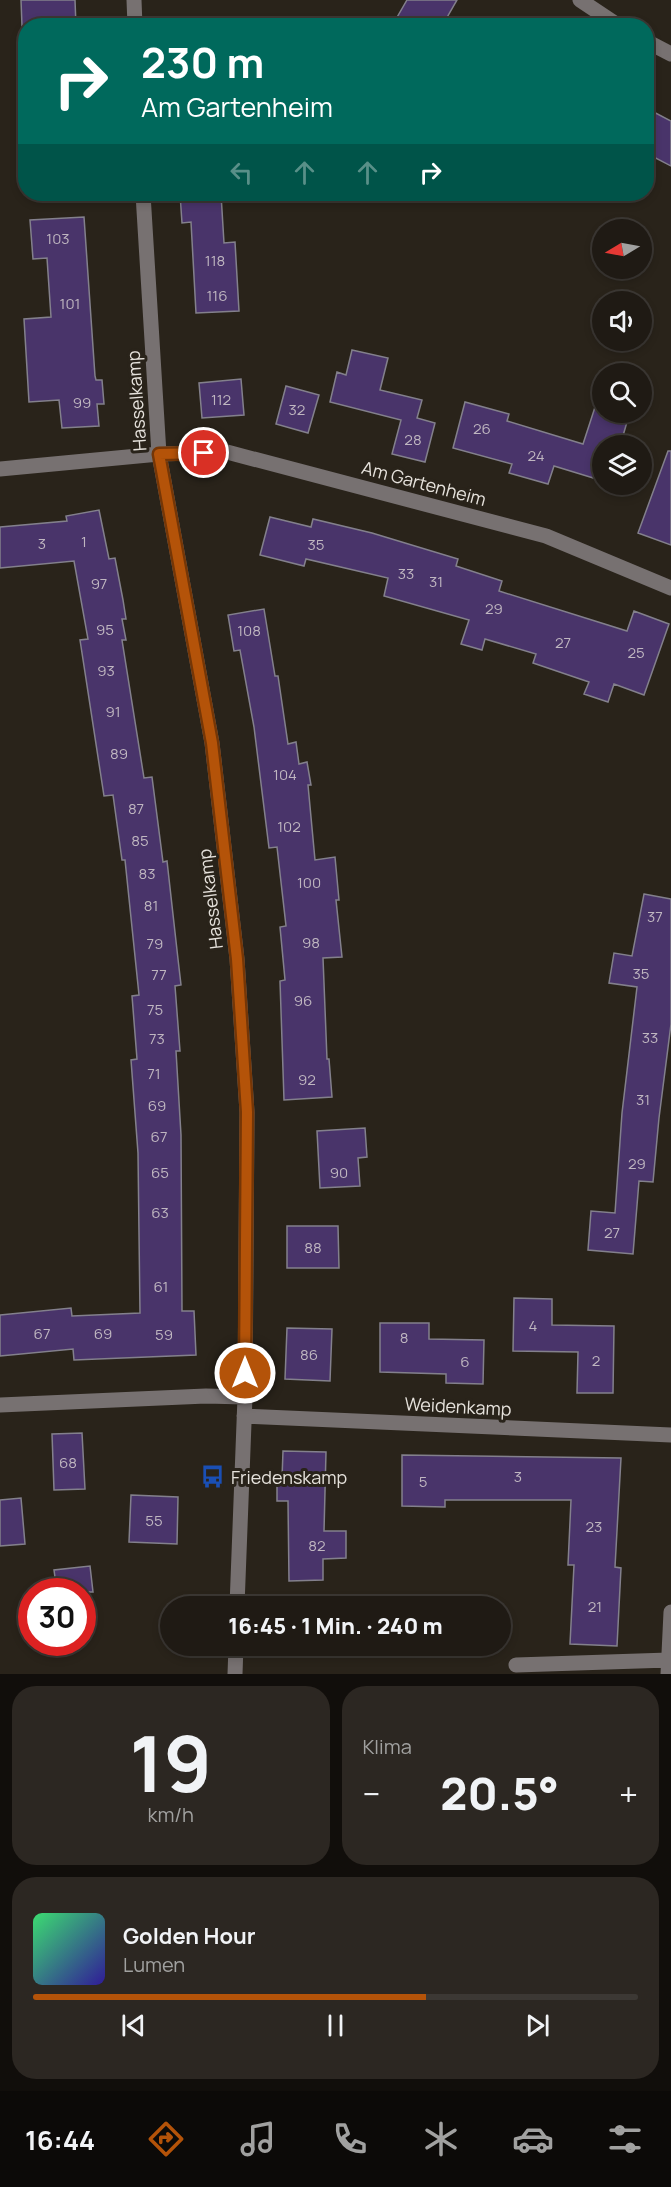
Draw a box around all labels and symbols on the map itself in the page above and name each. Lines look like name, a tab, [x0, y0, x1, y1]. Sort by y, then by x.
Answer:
north arrow	[592, 219, 652, 279]
house number: 103	[46, 228, 70, 249]
house number: 118	[205, 250, 225, 271]
house number: 116	[206, 285, 228, 306]
house number: 101	[60, 293, 80, 314]
street label: Hasselkamp	[121, 350, 151, 452]
house number: 112	[211, 389, 231, 410]
house number: 99	[73, 392, 91, 413]
house number: 32	[289, 399, 305, 420]
house number: 26	[473, 418, 491, 439]
pin	[178, 427, 229, 478]
house number: 28	[404, 429, 422, 450]
house number: 24	[527, 445, 545, 466]
street label: Am Gartenheim	[359, 455, 489, 511]
house number: 1	[81, 531, 87, 552]
house number: 3	[38, 533, 46, 554]
house number: 35	[308, 534, 324, 555]
house number: 33	[398, 563, 414, 584]
house number: 31	[429, 571, 443, 592]
house number: 97	[91, 573, 107, 594]
house number: 29	[485, 598, 503, 619]
house number: 95	[96, 619, 114, 640]
house number: 108	[237, 620, 261, 641]
house number: 27	[555, 632, 571, 653]
house number: 25	[627, 642, 645, 663]
house number: 93	[97, 660, 115, 681]
house number: 91	[105, 701, 121, 722]
house number: 89	[110, 743, 128, 764]
house number: 104	[273, 764, 297, 785]
house number: 87	[128, 798, 144, 819]
house number: 102	[277, 816, 301, 837]
house number: 85	[131, 830, 149, 851]
street label: Hasselkamp	[192, 848, 228, 950]
house number: 83	[138, 863, 156, 884]
house number: 100	[297, 872, 321, 893]
house number: 81	[144, 895, 158, 916]
house number: 37	[647, 906, 663, 927]
house number: 98	[302, 932, 320, 953]
house number: 79	[147, 933, 163, 954]
house number: 35	[633, 963, 649, 984]
house number: 77	[151, 964, 167, 985]
house number: 96	[294, 990, 312, 1011]
house number: 75	[147, 999, 163, 1020]
house number: 33	[642, 1027, 658, 1048]
house number: 73	[149, 1028, 165, 1049]
house number: 71	[147, 1063, 161, 1084]
house number: 92	[298, 1069, 316, 1090]
house number: 31	[636, 1089, 650, 1110]
house number: 69	[148, 1095, 166, 1116]
house number: 67	[151, 1126, 167, 1147]
house number: 29	[628, 1153, 646, 1174]
house number: 65	[151, 1162, 169, 1183]
house number: 90	[330, 1162, 348, 1183]
house number: 63	[151, 1202, 169, 1223]
house number: 27	[604, 1222, 620, 1243]
house number: 88	[304, 1237, 322, 1258]
house number: 61	[154, 1276, 168, 1297]
house number: 4	[529, 1315, 538, 1336]
house number: 67	[34, 1323, 50, 1344]
house number: 69	[94, 1323, 112, 1344]
house number: 59	[155, 1324, 173, 1345]
house number: 8	[400, 1327, 408, 1348]
position arrow	[213, 1341, 277, 1405]
house number: 86	[300, 1344, 318, 1365]
house number: 2	[592, 1350, 600, 1371]
house number: 6	[460, 1351, 470, 1372]
street label: Weidenkamp	[404, 1391, 512, 1421]
house number: 68	[59, 1452, 77, 1473]
bus stop icon: Friedenskamp	[200, 1464, 226, 1490]
place label: Friedenskamp	[231, 1465, 347, 1489]
house number: 3	[514, 1466, 522, 1487]
house number: 5	[419, 1471, 427, 1492]
house number: 55	[145, 1510, 163, 1531]
house number: 23	[586, 1516, 602, 1537]
house number: 82	[308, 1535, 326, 1556]
speed limit sign: 30	[18, 1578, 96, 1656]
house number: 21	[588, 1596, 602, 1617]

